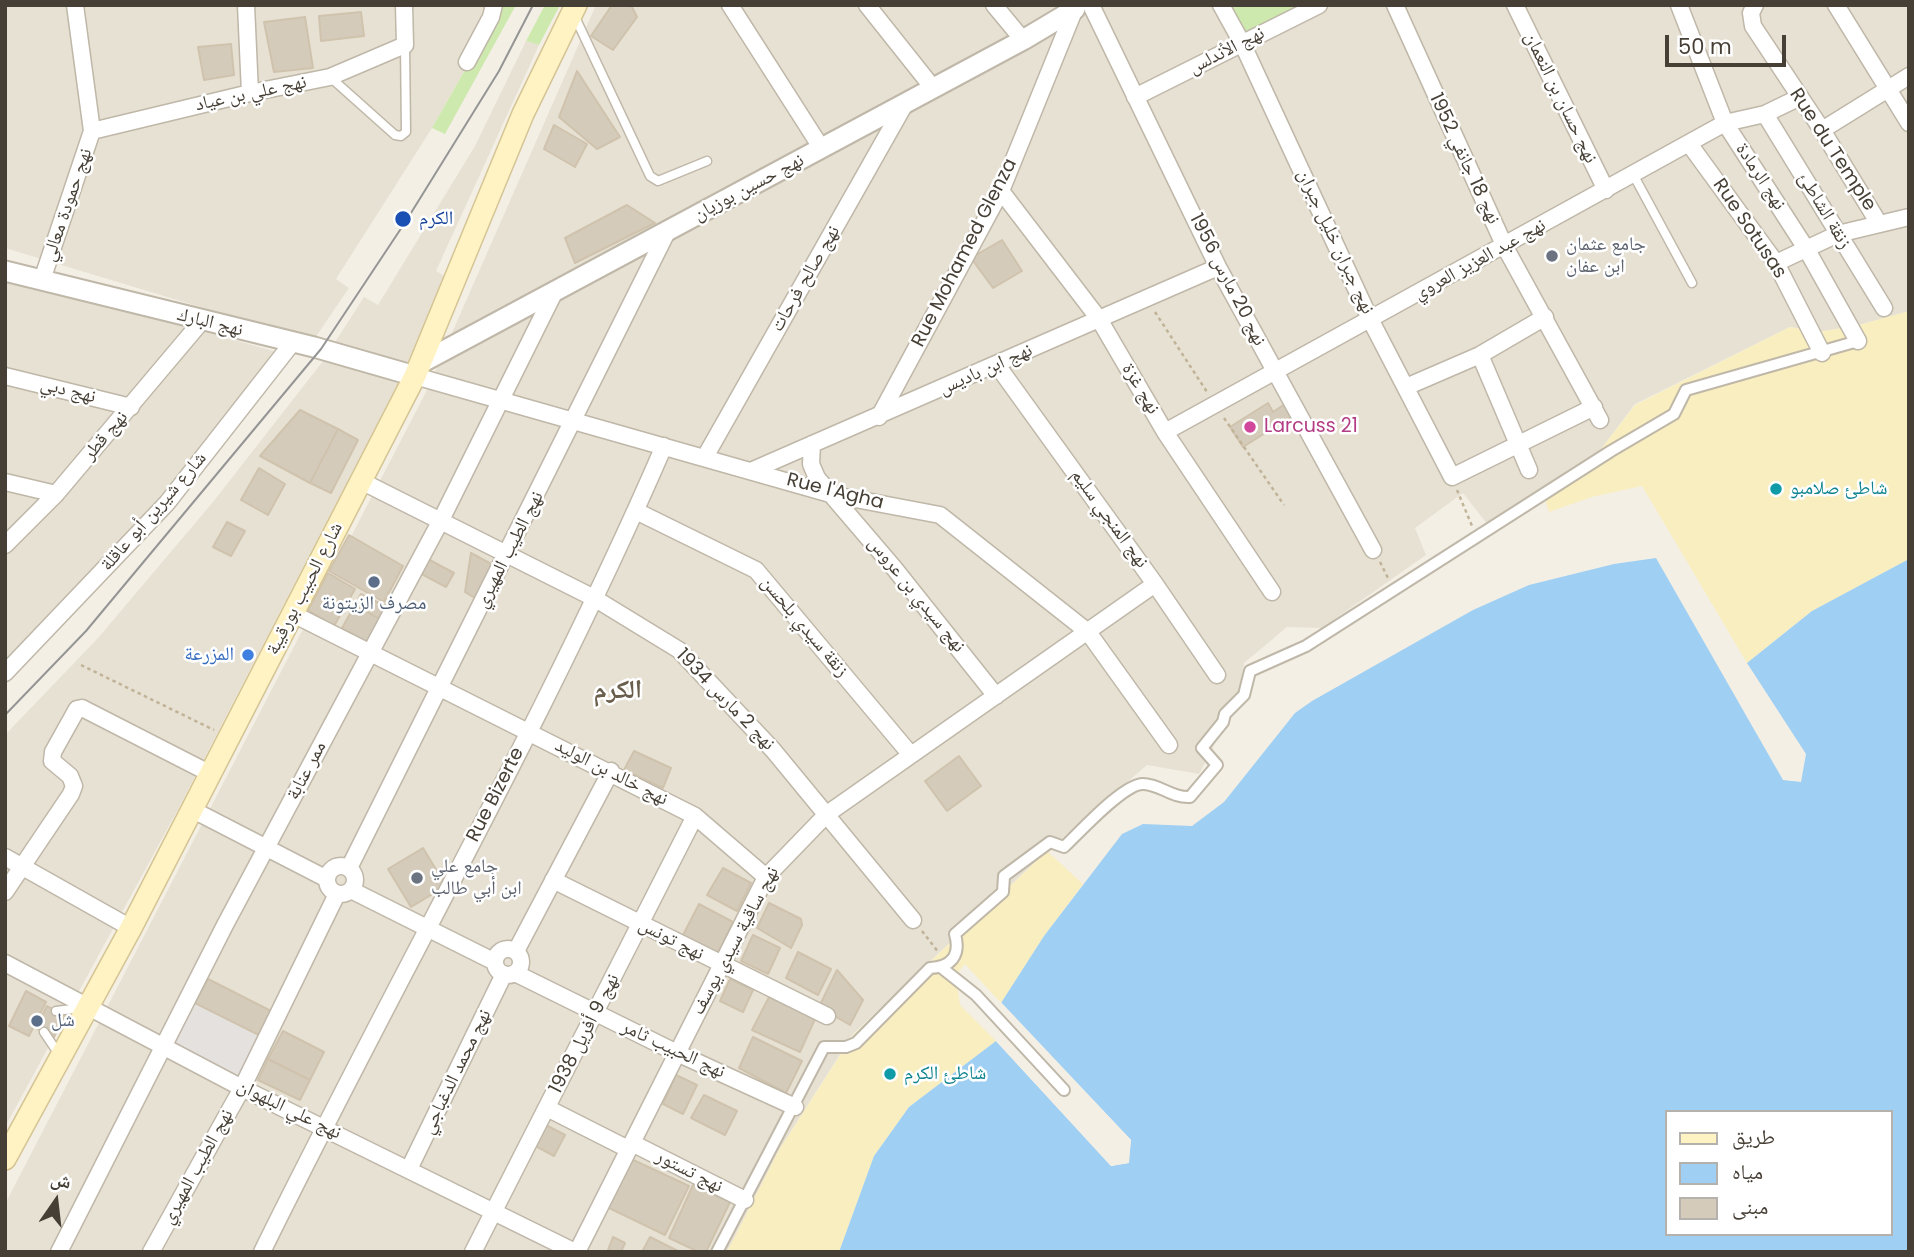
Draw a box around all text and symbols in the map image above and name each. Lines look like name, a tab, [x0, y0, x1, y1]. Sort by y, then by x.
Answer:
scale bar	[1669, 21, 1790, 65]
street label: نهج الأندلس	[1185, 22, 1269, 80]
street label: نهج حسان بن النعمان	[1518, 29, 1602, 167]
text: 50 m	[1678, 32, 1732, 61]
street label: نهج علي بن عياد	[193, 71, 309, 117]
street label: Rue du Temple	[1784, 84, 1880, 216]
street label: نهج 18 جانفي 1952	[1424, 90, 1504, 228]
street label: نهج الرمادة	[1730, 139, 1790, 215]
street label: نهج حمودة معالي	[38, 145, 98, 265]
street label: نهج حسين بوزيان	[690, 149, 808, 227]
street label: Rue Mohamed Glenza	[908, 155, 1022, 351]
street label: نهج جبران خليل جبران	[1291, 166, 1379, 318]
street label: زنقة الشاطئ	[1792, 169, 1856, 253]
street label: Rue Sotusas	[1707, 175, 1791, 283]
place label: الكرم	[419, 208, 453, 230]
marker: الكرم	[393, 209, 413, 229]
street label: نهج 20 مارس 1956	[1184, 210, 1270, 350]
street label: نهج عبد العزيز العروي	[1410, 214, 1550, 306]
street label: نهج صالح فرحات	[766, 222, 846, 336]
place label: جامع عثمان ابن عفان	[1566, 234, 1646, 278]
marker: جامع عثمان ابن عفان	[1544, 248, 1560, 264]
street label: نهج البارك	[175, 304, 245, 342]
street label: نهج ابن باديس	[936, 339, 1036, 401]
street label: نهج غزة	[1116, 359, 1164, 419]
street label: نهج دبي	[38, 373, 98, 409]
street label: نهج قطر	[78, 407, 134, 465]
place label: Larcuss 21	[1264, 416, 1358, 438]
marker: Larcuss 21	[1242, 419, 1258, 435]
street label: شارع شيرين أبو عاقلة	[96, 448, 212, 576]
street label: نهج المنجي سليم	[1065, 465, 1153, 573]
street label: Rue l'Agha	[784, 469, 886, 515]
place label: شاطئ صلامبو	[1790, 478, 1888, 500]
marker: شاطئ صلامبو	[1768, 481, 1784, 497]
street label: نهج الطيب المهيري	[471, 488, 549, 612]
street label: شارع الحبيب بورقيبة	[262, 519, 348, 659]
street label: نهج سيدي بن عروس	[862, 533, 970, 657]
street label: زنقة سيدي بلحسن	[755, 572, 853, 682]
marker: مصرف الزيتونة	[366, 574, 382, 590]
place label: مصرف الزيتونة	[322, 593, 426, 615]
place label: المزرعة	[184, 644, 234, 666]
street label: نهج 2 مارس 1934	[671, 644, 779, 756]
marker: المزرعة	[240, 647, 256, 663]
district label: الكرم	[594, 675, 642, 707]
street label: نهج خالد بن الوليد	[551, 735, 671, 811]
street label: ممر عنابة	[282, 738, 332, 804]
street label: Rue Bizerte	[462, 744, 530, 846]
place label: جامع علي ابن أبي طالب	[431, 856, 522, 900]
street label: نهج ساقية سيدي يوسف	[687, 863, 785, 1019]
marker: جامع علي ابن أبي طالب	[409, 870, 425, 886]
street label: نهج تونس	[635, 914, 707, 966]
street label: نهج 9 أفريل 1938	[545, 970, 625, 1098]
street label: نهج محمد الدغباجي	[417, 1006, 497, 1138]
place label: شل	[51, 1010, 75, 1032]
marker: شل	[29, 1013, 45, 1029]
street label: نهج الحبيب ثامر	[617, 1016, 729, 1084]
place label: شاطئ الکرم	[904, 1063, 986, 1085]
marker: شاطئ الکرم	[882, 1066, 898, 1082]
street label: نهج علي البلهوان	[233, 1075, 345, 1145]
street label: نهج الطيب المهيري	[157, 1105, 239, 1229]
legend	[1666, 1110, 1893, 1236]
text: طريق	[1732, 1122, 1775, 1151]
street label: نهج تستور	[652, 1145, 726, 1199]
text: مياه	[1732, 1157, 1763, 1186]
text: ش	[48, 1165, 74, 1196]
north arrow	[21, 1166, 91, 1236]
text: مبنى	[1732, 1192, 1768, 1221]

